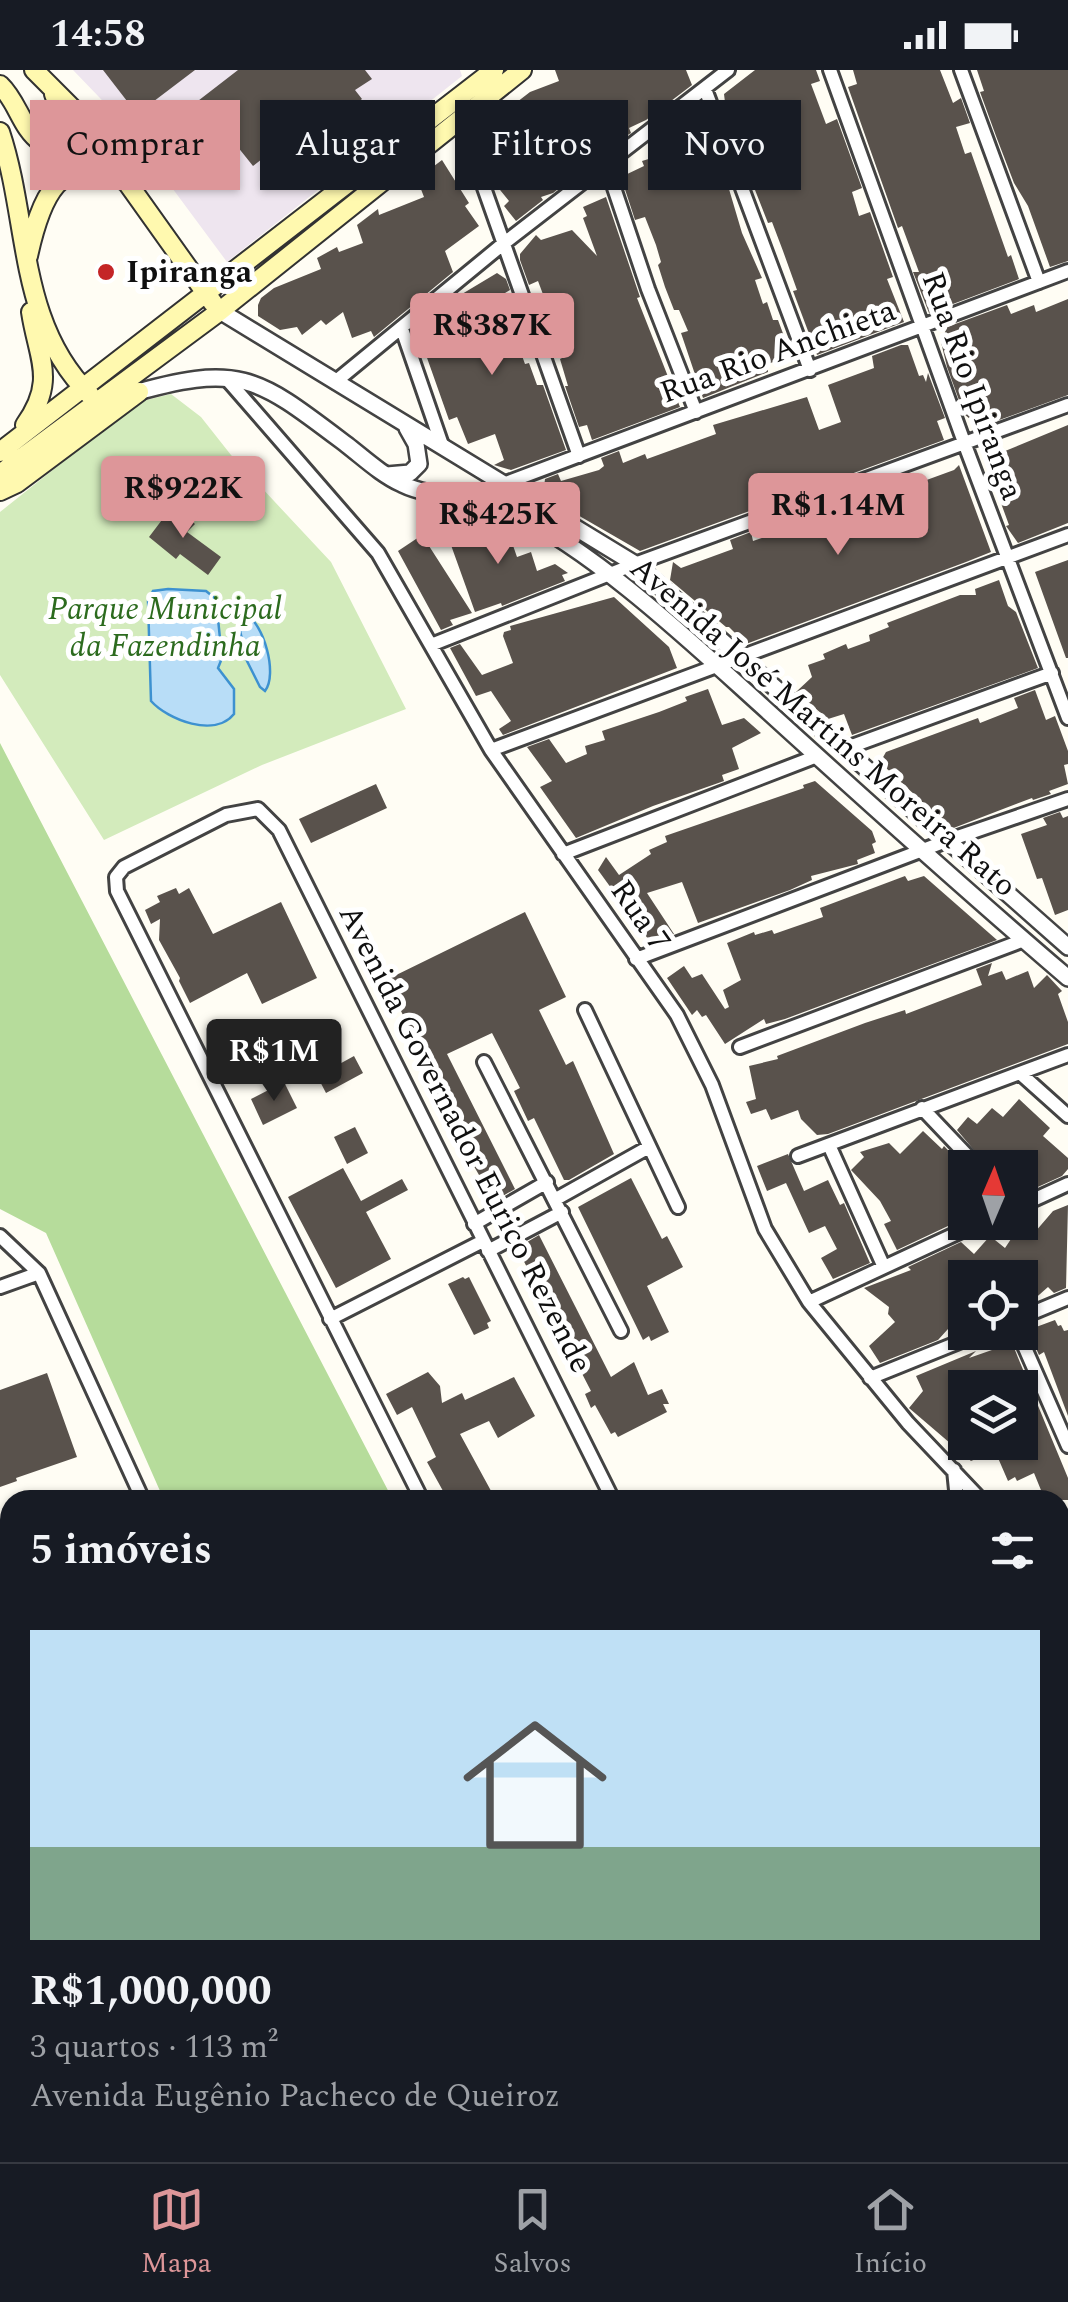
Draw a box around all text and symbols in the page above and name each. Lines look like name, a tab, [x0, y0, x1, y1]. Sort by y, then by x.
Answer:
text: 14:58	[50, 6, 145, 64]
chip: Comprar	[30, 100, 240, 190]
chip: Alugar	[260, 100, 435, 190]
chip: Filtros	[455, 100, 628, 190]
chip: Novo	[648, 100, 801, 190]
place label: Ipiranga	[126, 248, 253, 297]
marker: Ipiranga	[95, 261, 117, 283]
street label: Rua Rio Ipiranga	[908, 265, 1036, 507]
street label: Rua Rio Anchieta	[653, 286, 903, 417]
pin: R$387K	[411, 293, 573, 378]
text: R$387K	[432, 301, 552, 350]
pin: R$922K	[102, 456, 264, 541]
text: R$922K	[123, 464, 243, 513]
pin: R$1.14M	[746, 473, 930, 558]
text: R$1.14M	[770, 481, 906, 530]
pin: R$425K	[417, 482, 579, 567]
text: R$425K	[438, 490, 558, 539]
street label: Avenida José Martins Moreira Rato	[618, 545, 1028, 909]
park label: Parque Municipal da Fazendinha	[48, 585, 282, 671]
street label: Rua 7	[597, 870, 683, 962]
street label: Avenida Governador Eurico Rezende	[325, 896, 605, 1382]
pin: R$1M	[215, 1019, 333, 1104]
text: R$1M	[228, 1027, 320, 1076]
north arrow	[948, 1150, 1038, 1240]
map controls	[948, 1150, 1038, 1460]
button: locate	[948, 1260, 1038, 1350]
button: layers	[948, 1370, 1038, 1460]
text: 5 imóveis	[30, 1519, 212, 1582]
icon: filters	[985, 1523, 1040, 1578]
icon: home	[445, 1695, 625, 1875]
text: R$1,000,000	[30, 1960, 272, 2023]
text: 3 quartos · 113 m²	[30, 2023, 278, 2072]
text: Avenida Eugênio Pacheco de Queiroz	[30, 2072, 560, 2121]
tab: Mapa	[141, 2182, 211, 2285]
tab: Salvos	[494, 2182, 571, 2285]
tab: Início	[854, 2182, 927, 2285]

